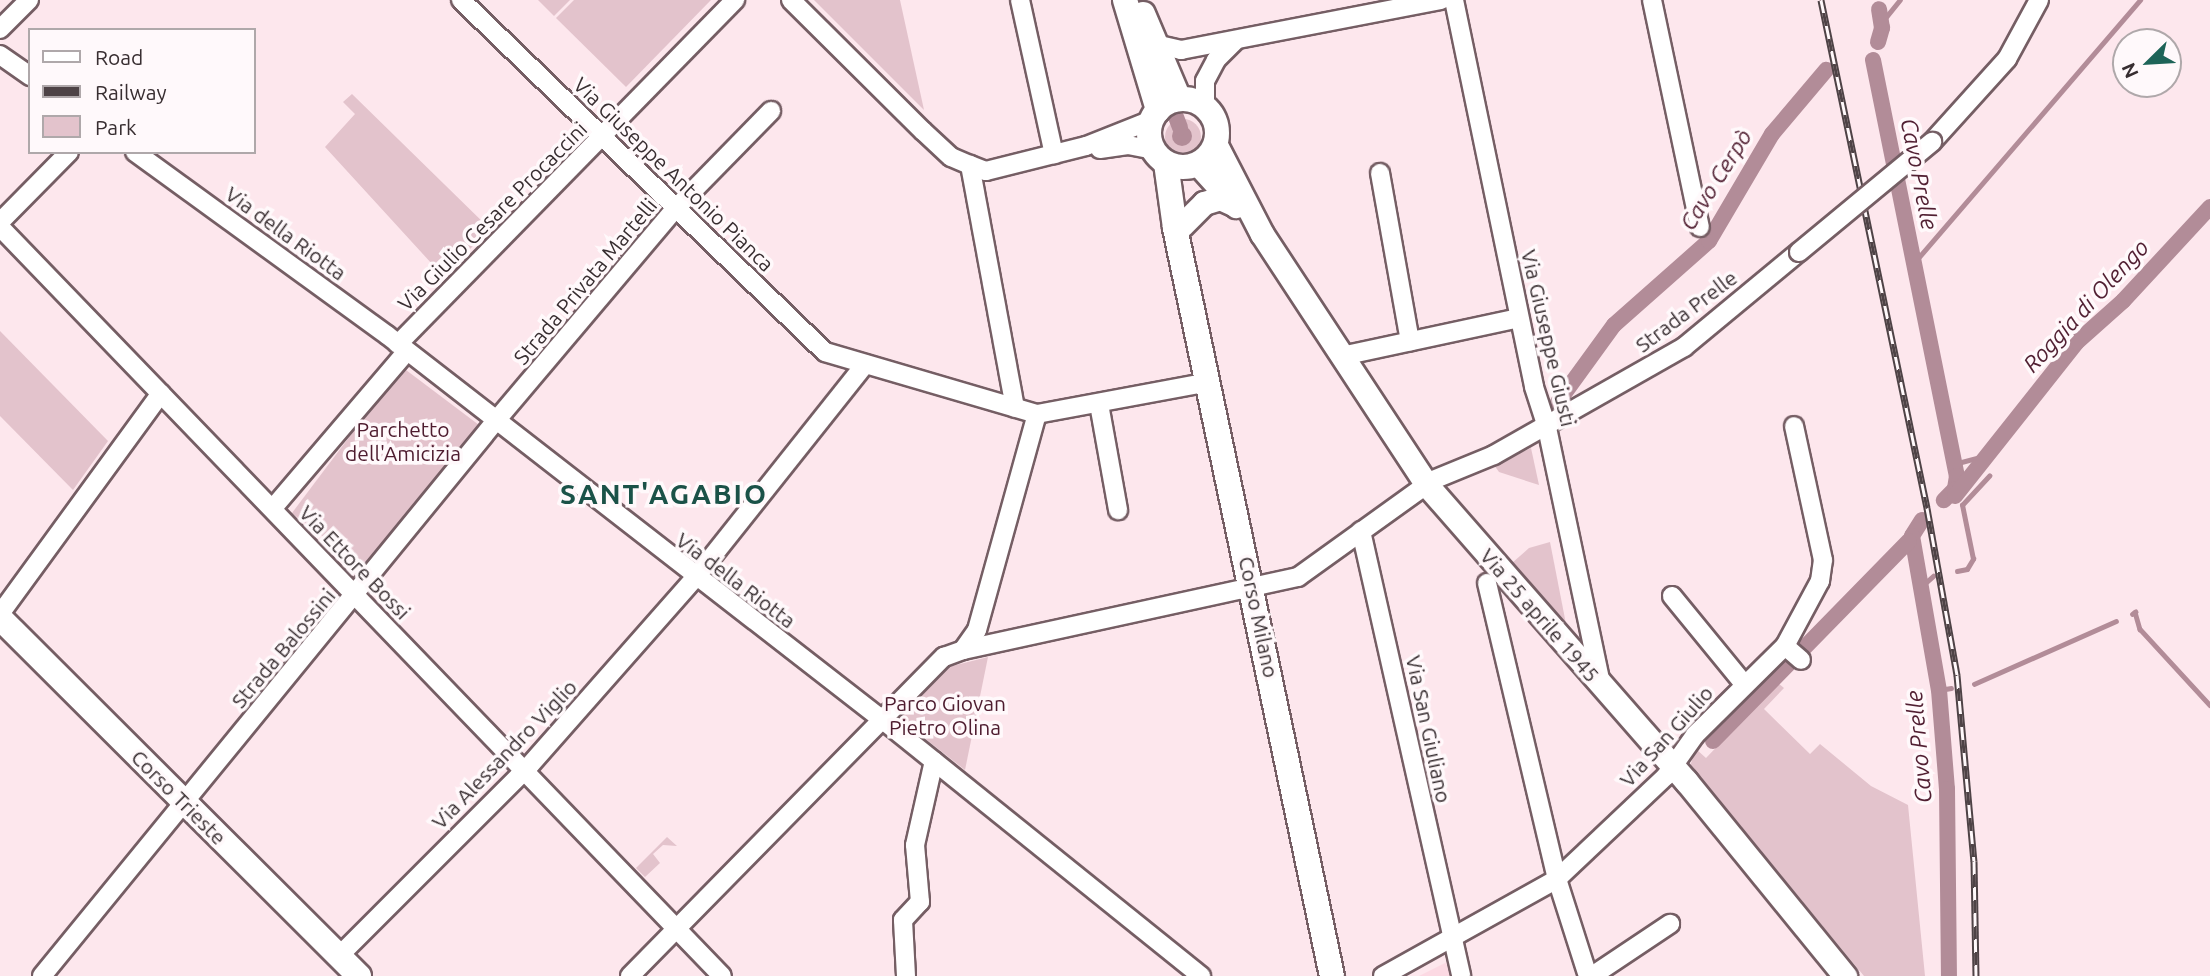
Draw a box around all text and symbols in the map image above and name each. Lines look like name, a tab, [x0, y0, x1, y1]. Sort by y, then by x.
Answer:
legend	[28, 28, 256, 154]
north arrow	[2112, 28, 2182, 98]
text: Road	[95, 45, 143, 69]
text: N	[2117, 60, 2143, 82]
street label: Via Giuseppe Antonio Pianca	[569, 72, 779, 276]
text: Railway	[95, 80, 167, 104]
text: Park	[95, 115, 137, 139]
street label: Via Giulio Cesare Procaccini	[392, 116, 592, 316]
water label: Cavo Prelle	[1895, 116, 1943, 232]
water label: Cavo Cerpò	[1674, 124, 1758, 236]
street label: Via della Riotta	[221, 181, 351, 285]
street label: Strada Privata Martelli	[508, 193, 662, 369]
water label: Roggia di Olengo	[2017, 234, 2155, 378]
street label: Via Giuseppe Giusti	[1516, 247, 1582, 429]
street label: Strada Prelle	[1630, 265, 1742, 357]
park label: Parchetto dell'Amicizia	[345, 416, 461, 466]
district label: SANT'AGABIO	[561, 477, 767, 511]
street label: Via Ettore Bossi	[294, 500, 416, 624]
street label: Via della Riotta	[671, 527, 801, 633]
street label: Via 25 aprile 1945	[1475, 543, 1605, 687]
street label: Corso Milano	[1234, 554, 1284, 680]
street label: Strada Balossini	[226, 583, 340, 713]
street label: Via San Giuliano	[1401, 653, 1457, 805]
street label: Via Alessandro Viglio	[426, 674, 582, 834]
street label: Via San Giulio	[1614, 680, 1718, 792]
park label: Parco Giovan Pietro Olina	[884, 690, 1006, 740]
water label: Cavo Prelle	[1900, 690, 1938, 804]
street label: Corso Trieste	[126, 744, 232, 850]

